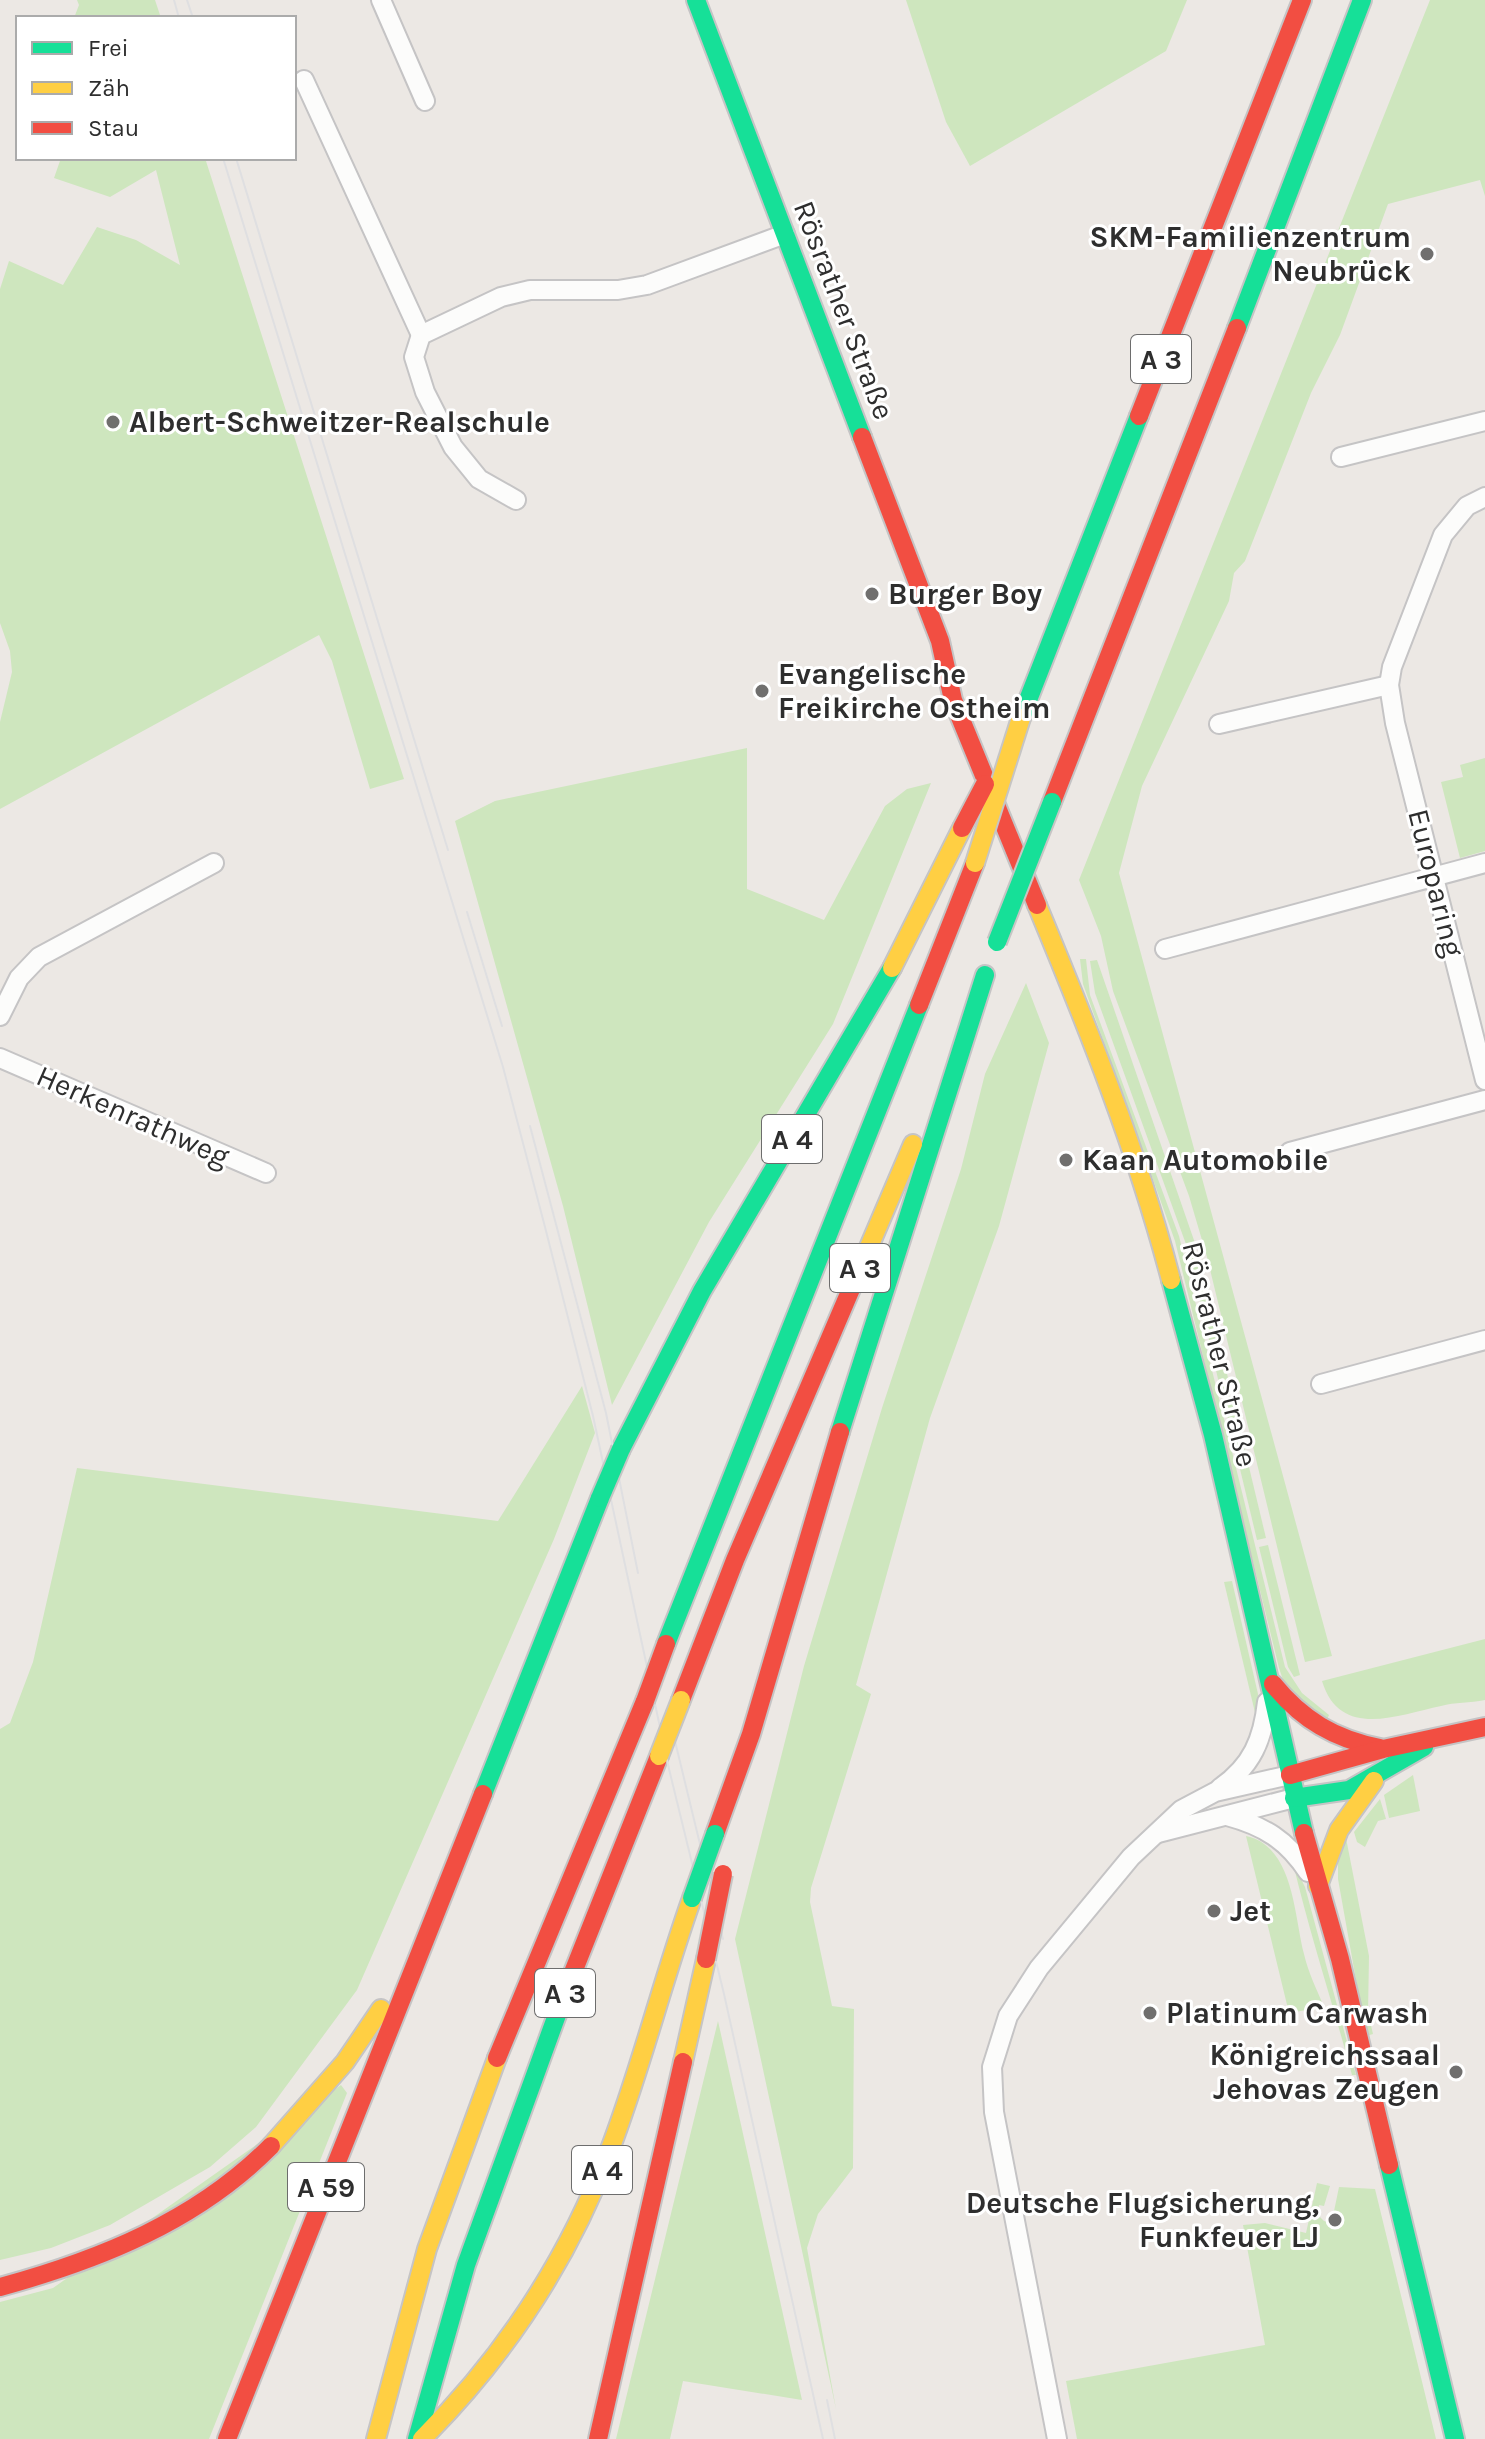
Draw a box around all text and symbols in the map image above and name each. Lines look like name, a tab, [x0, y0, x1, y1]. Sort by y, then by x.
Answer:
legend	[16, 16, 296, 160]
text: Frei	[88, 34, 129, 62]
text: Zäh	[88, 74, 130, 102]
text: Stau	[88, 114, 139, 142]
street label: Rösrather Straße	[786, 196, 902, 424]
place label: SKM-Familienzentrum Neubrück	[1089, 219, 1411, 289]
marker: SKM-Familienzentrum Neubrück	[1418, 245, 1436, 263]
road number: A 3	[1131, 335, 1191, 383]
place label: Albert-Schweitzer-Realschule	[129, 404, 550, 440]
marker: Albert-Schweitzer-Realschule	[104, 413, 122, 431]
place label: Burger Boy	[888, 576, 1042, 612]
marker: Burger Boy	[863, 585, 881, 603]
place label: Evangelische Freikirche Ostheim	[778, 656, 1050, 726]
marker: Evangelische Freikirche Ostheim	[753, 682, 771, 700]
street label: Europaring	[1400, 805, 1472, 961]
street label: Herkenrathweg	[31, 1057, 235, 1175]
road number: A 4	[762, 1115, 822, 1163]
place label: Kaan Automobile	[1082, 1142, 1328, 1178]
marker: Kaan Automobile	[1057, 1151, 1075, 1169]
street label: Rösrather Straße	[1175, 1237, 1265, 1471]
road number: A 3	[830, 1244, 890, 1292]
place label: Jet	[1230, 1893, 1271, 1929]
marker: Jet	[1205, 1902, 1223, 1920]
road number: A 3	[535, 1969, 595, 2017]
place label: Platinum Carwash	[1166, 1995, 1428, 2031]
marker: Platinum Carwash	[1141, 2004, 1159, 2022]
place label: Königreichssaal Jehovas Zeugen	[1209, 2037, 1440, 2107]
marker: Königreichssaal Jehovas Zeugen	[1447, 2063, 1465, 2081]
road number: A 4	[572, 2146, 632, 2194]
road number: A 59	[288, 2163, 364, 2211]
place label: Deutsche Flugsicherung, Funkfeuer LJ	[966, 2185, 1319, 2255]
marker: Deutsche Flugsicherung, Funkfeuer LJ	[1326, 2211, 1344, 2229]

